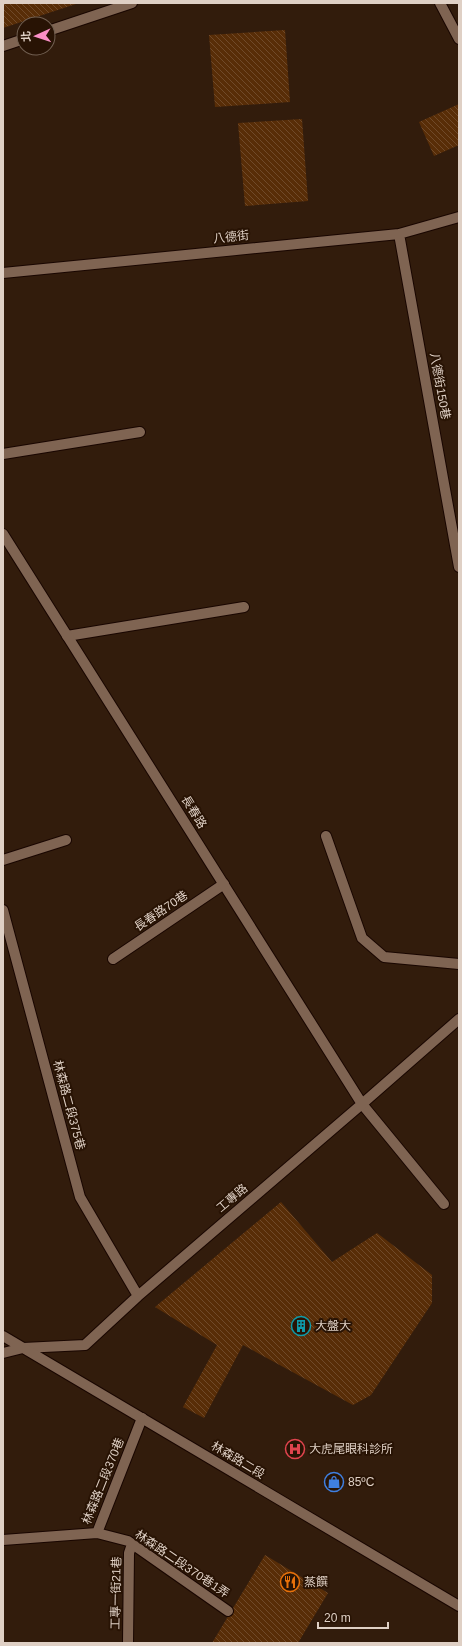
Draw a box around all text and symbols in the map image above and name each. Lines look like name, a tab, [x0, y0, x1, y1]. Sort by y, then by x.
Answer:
north arrow	[16, 16, 56, 56]
text: 北	[20, 31, 32, 42]
street label: 八德街	[212, 228, 250, 246]
street label: 八德街150巷	[427, 351, 453, 421]
street label: 長春路	[179, 793, 209, 831]
street label: 長春路70巷	[132, 888, 190, 934]
street label: 林森路二段375巷	[50, 1059, 88, 1151]
street label: 工專路	[214, 1181, 250, 1215]
building icon: 大盤大	[290, 1315, 312, 1337]
place label: 大盤大	[315, 1319, 351, 1333]
street label: 林森路二段370巷	[79, 1436, 127, 1526]
hospital icon: 大虎尾眼科診所	[284, 1438, 306, 1460]
street label: 林森路二段	[209, 1439, 267, 1481]
place label: 大虎尾眼科診所	[309, 1442, 393, 1456]
shop icon: 85ºC	[323, 1471, 345, 1493]
place label: 85ºC	[348, 1475, 375, 1489]
street label: 林森路二段370巷1弄	[132, 1527, 232, 1601]
street label: 工專一街21巷	[108, 1556, 124, 1630]
restaurant icon: 蒸饌	[279, 1571, 301, 1593]
place label: 蒸饌	[304, 1575, 328, 1589]
scale bar	[318, 1604, 388, 1630]
text: 20 m	[324, 1611, 351, 1625]

